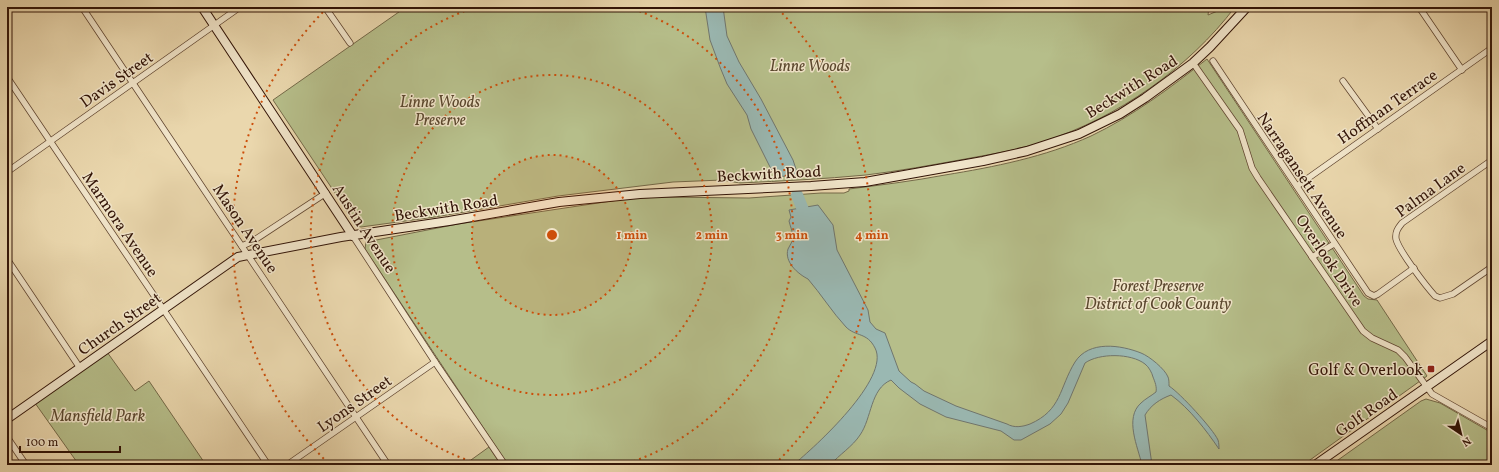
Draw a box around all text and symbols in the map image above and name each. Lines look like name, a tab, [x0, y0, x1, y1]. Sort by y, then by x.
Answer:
street label: Davis Street	[76, 47, 158, 114]
street label: Beckwith Road	[1082, 51, 1182, 125]
park label: Linne Woods	[770, 56, 850, 78]
street label: Hoffman Terrace	[1334, 65, 1443, 150]
park label: Linne Woods Preserve	[400, 92, 480, 132]
street label: Narragansett Avenue	[1251, 109, 1352, 244]
street label: Palma Lane	[1392, 158, 1471, 223]
street label: Beckwith Road	[716, 161, 822, 189]
street label: Marmora Avenue	[76, 168, 163, 282]
street label: Mason Avenue	[206, 180, 282, 278]
street label: Austin Avenue	[326, 180, 400, 278]
street label: Beckwith Road	[393, 190, 500, 228]
street label: Overlook Drive	[1289, 211, 1367, 312]
centre of rings	[545, 228, 559, 242]
text: 1 min	[617, 228, 648, 244]
text: 2 min	[696, 228, 728, 244]
text: 3 min	[776, 228, 808, 244]
text: 4 min	[855, 228, 889, 244]
park label: Forest Preserve District of Cook County	[1085, 276, 1231, 316]
street label: Church Street	[74, 288, 167, 362]
place label: Golf & Overlook	[1308, 360, 1423, 382]
marker: Golf & Overlook	[1426, 364, 1436, 374]
street label: Lyons Street	[313, 371, 397, 438]
street label: Golf Road	[1332, 384, 1403, 443]
park label: Mansfield Park	[50, 406, 146, 428]
north arrow	[1441, 414, 1481, 454]
scale bar	[20, 428, 120, 454]
text: N	[1458, 433, 1473, 449]
text: 100 m	[26, 435, 59, 451]

